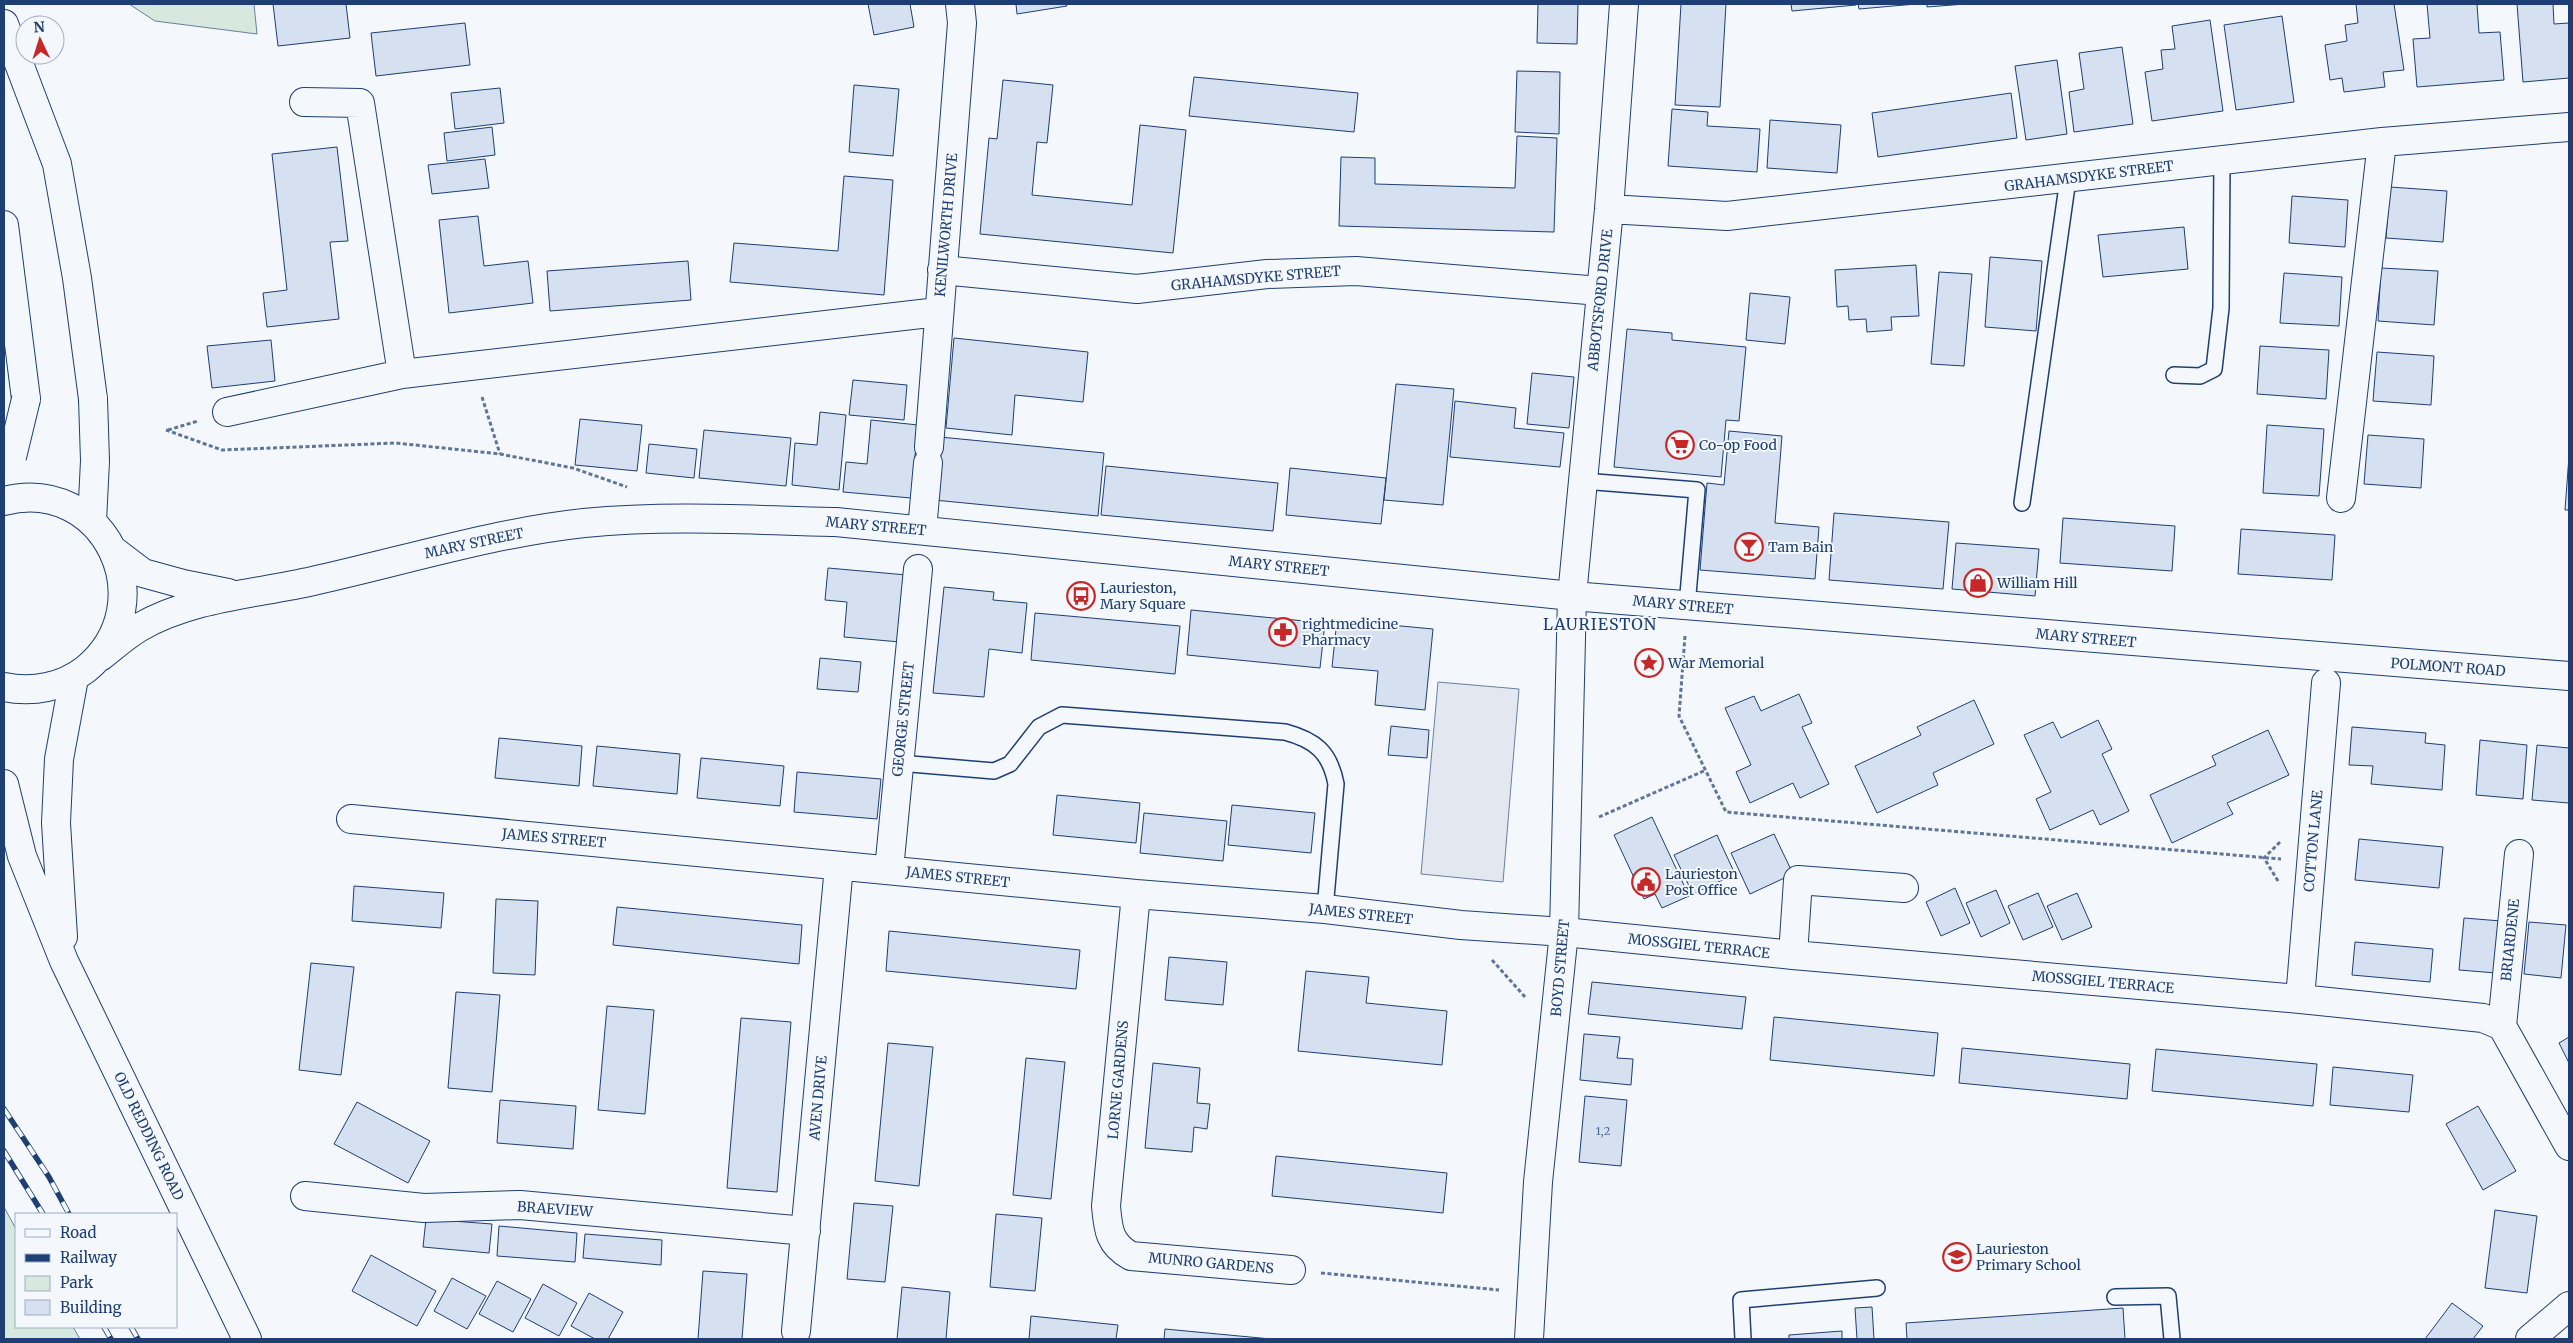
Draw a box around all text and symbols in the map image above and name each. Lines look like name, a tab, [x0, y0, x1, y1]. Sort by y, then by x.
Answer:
north arrow	[15, 15, 65, 65]
text: N	[33, 18, 45, 36]
street label: KENILWORTH DRIVE	[931, 152, 961, 298]
street label: GRAHAMSDYKE STREET	[2003, 157, 2175, 195]
street label: ABBOTSFORD DRIVE	[1583, 228, 1616, 373]
street label: GRAHAMSDYKE STREET	[1170, 262, 1342, 294]
supermarket icon: Co-op Food	[1665, 430, 1695, 460]
place label: Co-op Food	[1699, 436, 1778, 454]
street label: MARY STREET	[825, 513, 927, 539]
street label: MARY STREET	[423, 524, 526, 562]
bar icon: Tam Bain	[1734, 532, 1764, 562]
place label: Tam Bain	[1768, 538, 1833, 556]
street label: MARY STREET	[1228, 552, 1330, 580]
shop icon: William Hill	[1963, 568, 1993, 598]
place label: William Hill	[1996, 574, 2078, 592]
place label: Laurieston, Mary Square	[1100, 579, 1186, 613]
bus stop icon: Laurieston, Mary Square	[1066, 581, 1096, 611]
street label: MARY STREET	[1632, 592, 1734, 618]
district label: LAURIESTON	[1543, 614, 1657, 634]
place label: rightmedicine Pharmacy	[1302, 615, 1398, 649]
pharmacy icon: rightmedicine Pharmacy	[1268, 617, 1298, 647]
street label: MARY STREET	[2035, 625, 2137, 651]
place icon: War Memorial	[1634, 648, 1664, 678]
place label: War Memorial	[1667, 654, 1765, 672]
street label: POLMONT ROAD	[2390, 654, 2507, 680]
street label: GEORGE STREET	[888, 660, 918, 777]
street label: COTTON LANE	[2300, 789, 2326, 893]
street label: JAMES STREET	[500, 824, 607, 852]
street label: JAMES STREET	[904, 862, 1011, 891]
place label: Laurieston Post Office	[1665, 865, 1738, 899]
public building icon: Laurieston Post Office	[1631, 867, 1661, 897]
street label: BRIARDENE	[2497, 898, 2523, 982]
street label: JAMES STREET	[1307, 899, 1414, 928]
street label: BOYD STREET	[1547, 918, 1573, 1017]
street label: MOSSGIEL TERRACE	[1627, 930, 1771, 962]
street label: MOSSGIEL TERRACE	[2031, 967, 2175, 997]
street label: LORNE GARDENS	[1104, 1020, 1132, 1140]
street label: AVEN DRIVE	[805, 1055, 831, 1142]
street label: OLD REDDING ROAD	[110, 1069, 188, 1204]
house number: 1,2	[1596, 1124, 1610, 1138]
street label: BRAEVIEW	[517, 1197, 595, 1221]
legend	[15, 1213, 178, 1328]
text: Road	[60, 1223, 96, 1242]
place label: Laurieston Primary School	[1976, 1240, 2081, 1274]
school or university icon: Laurieston Primary School	[1942, 1242, 1972, 1272]
text: Railway	[60, 1248, 117, 1267]
street label: MUNRO GARDENS	[1148, 1249, 1274, 1277]
text: Park	[60, 1273, 94, 1292]
text: Building	[60, 1298, 122, 1317]

